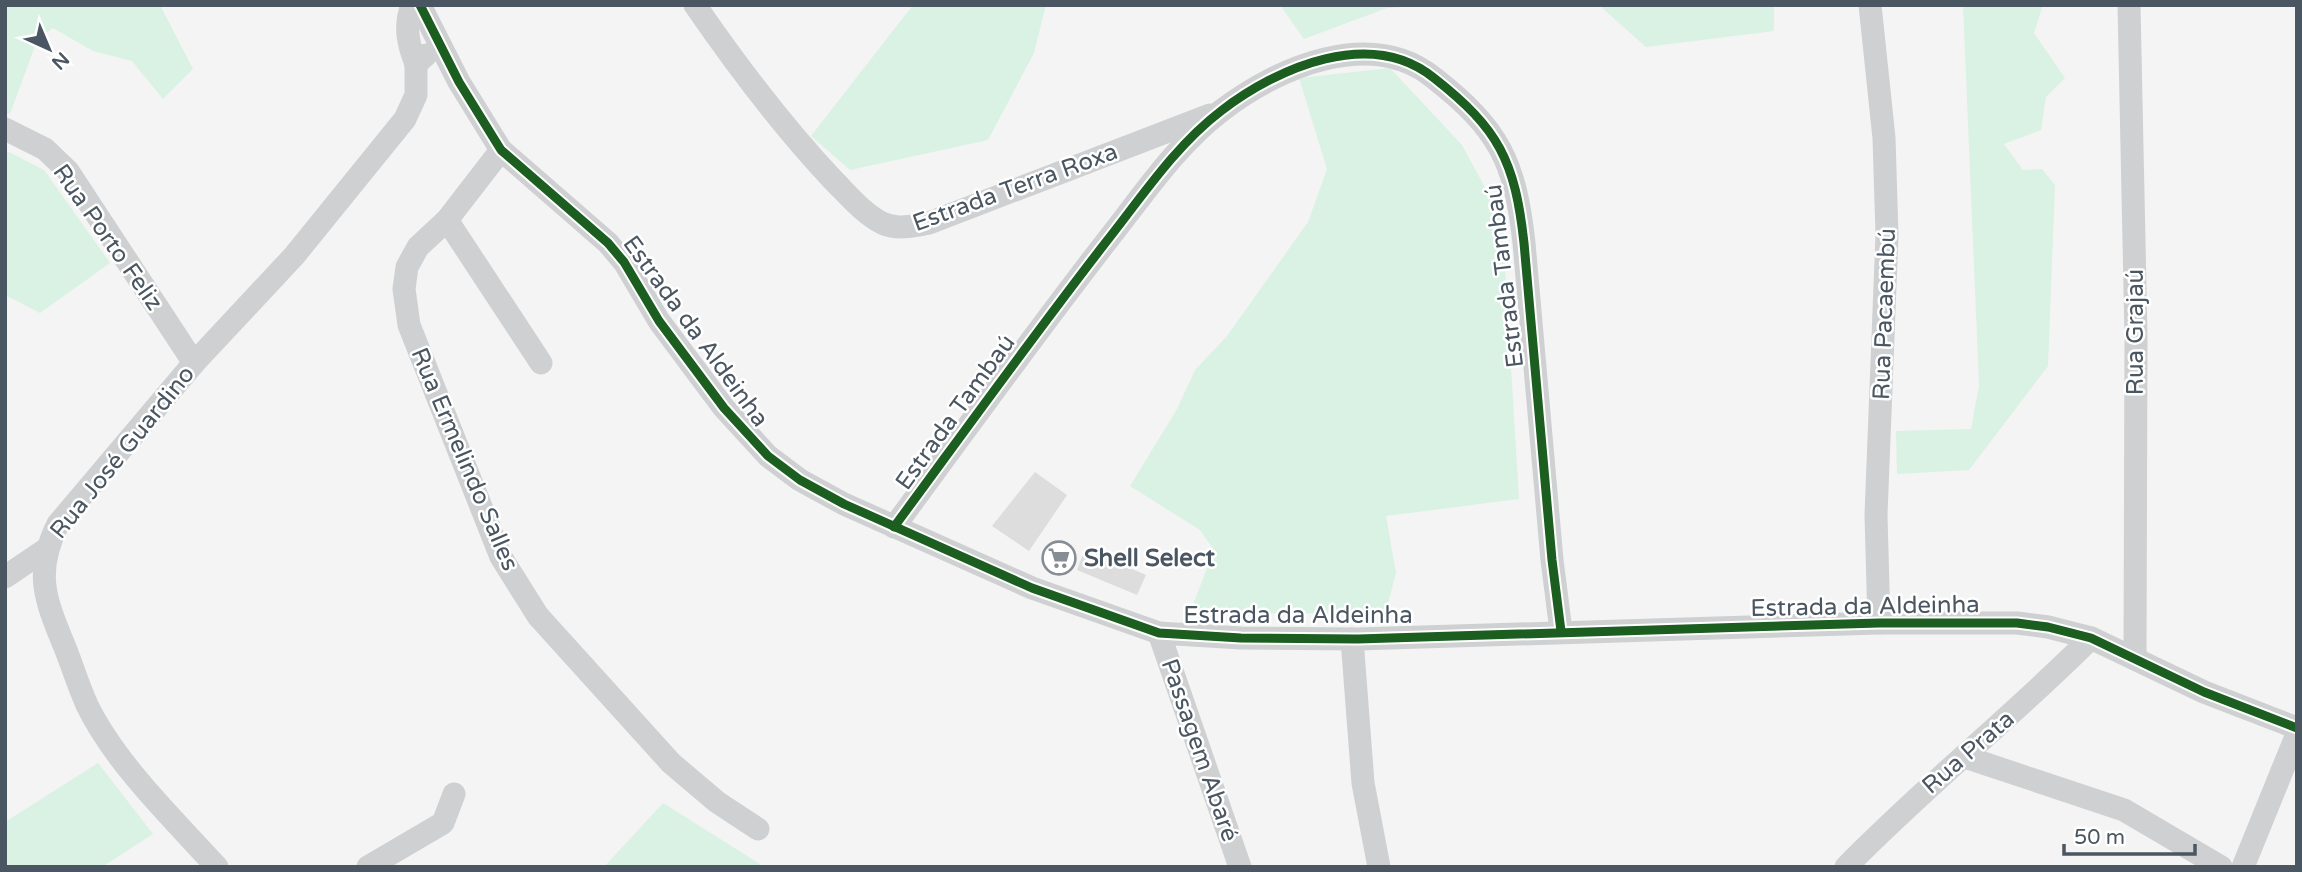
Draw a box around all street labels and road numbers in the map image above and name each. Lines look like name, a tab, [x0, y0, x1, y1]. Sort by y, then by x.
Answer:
street label: Estrada Terra Roxa	[909, 137, 1122, 238]
street label: Rua Porto Feliz	[46, 159, 169, 316]
street label: Estrada Tambaú	[1479, 183, 1530, 369]
street label: Rua Pacaembú	[1867, 228, 1902, 401]
street label: Estrada da Aldeinha	[616, 230, 775, 433]
street label: Rua Grajaú	[2121, 269, 2150, 395]
street label: Estrada Tambaú	[889, 329, 1021, 496]
street label: Rua Ermelindo Salles	[404, 343, 525, 575]
street label: Rua José Guardino	[44, 360, 201, 545]
street label: Estrada da Aldeinha	[1750, 590, 1980, 623]
street label: Estrada da Aldeinha	[1183, 601, 1413, 630]
street label: Passagem Abaré	[1155, 655, 1244, 845]
street label: Rua Prata	[1916, 705, 2020, 800]

